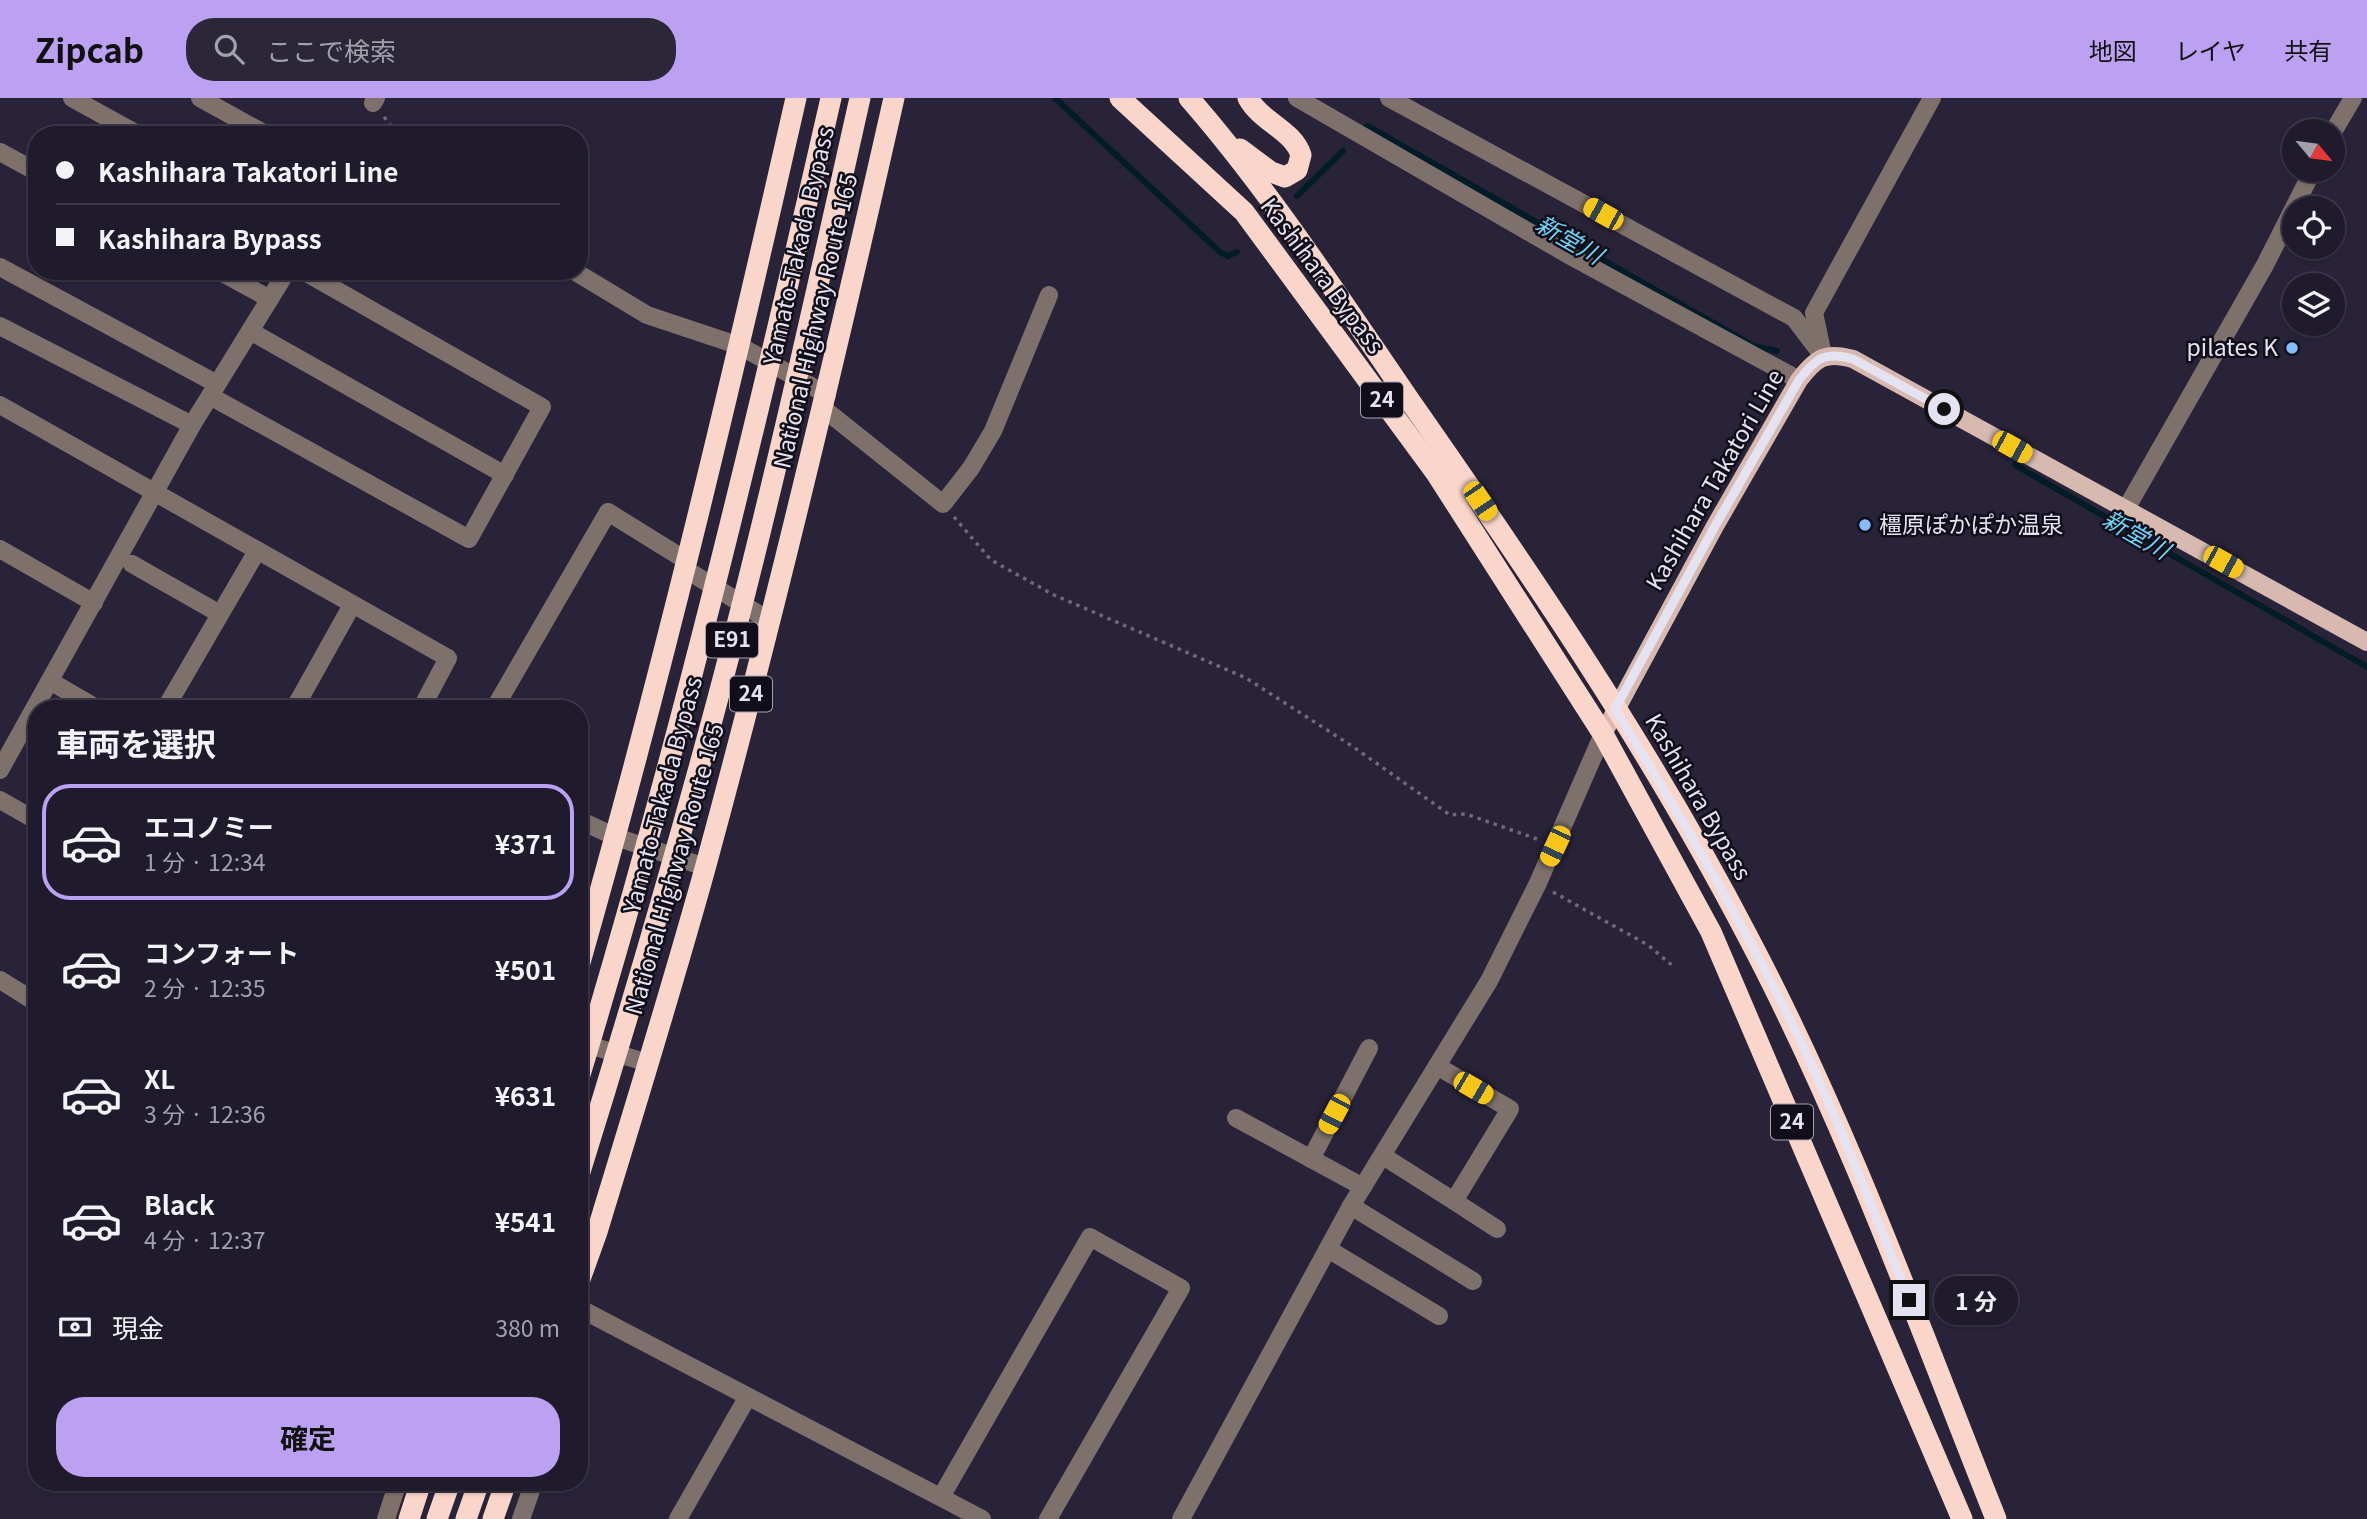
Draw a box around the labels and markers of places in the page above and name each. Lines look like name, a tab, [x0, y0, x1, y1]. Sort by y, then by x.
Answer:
place label: pilates K	[2187, 329, 2278, 363]
marker: pilates K	[2284, 340, 2300, 356]
place label: 橿原ぽかぽか温泉	[1879, 506, 2063, 540]
marker: 橿原ぽかぽか温泉	[1857, 517, 1873, 533]

